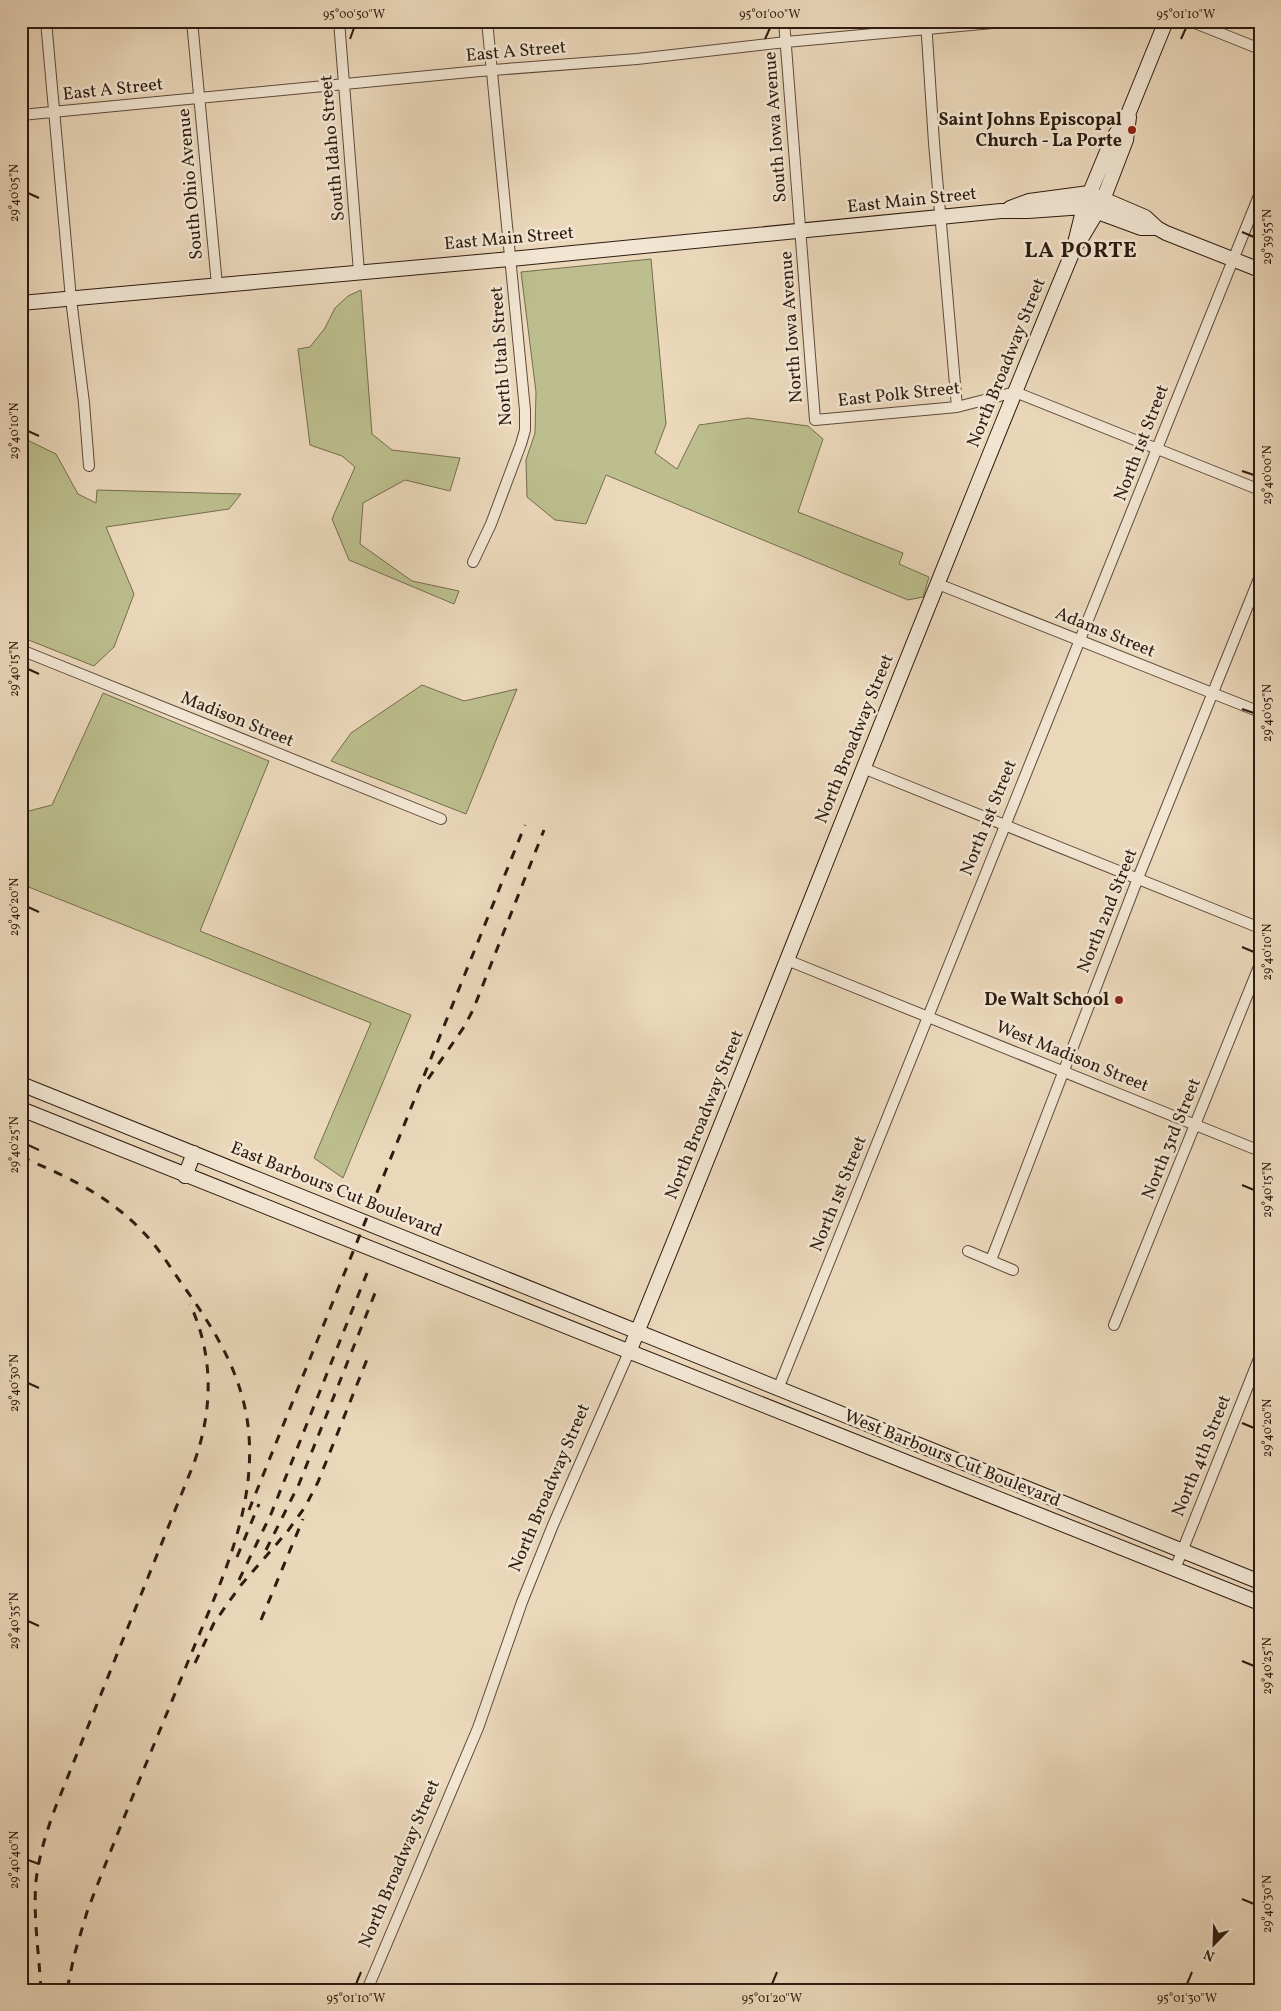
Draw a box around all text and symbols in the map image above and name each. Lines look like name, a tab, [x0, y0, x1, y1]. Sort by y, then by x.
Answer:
text: 95°00'50"W	[323, 7, 385, 23]
text: 95°01'00"W	[739, 7, 801, 23]
text: 95°01'10"W	[1157, 7, 1215, 23]
street label: East A Street	[465, 35, 567, 69]
street label: South Iowa Avenue	[758, 51, 794, 203]
street label: East A Street	[62, 72, 164, 108]
street label: South Idaho Street	[314, 74, 352, 222]
street label: South Ohio Avenue	[172, 107, 210, 261]
place label: Saint Johns Episcopal Church - La Porte	[938, 108, 1122, 154]
marker: Saint Johns Episcopal Church - La Porte	[1126, 124, 1138, 136]
text: 29°40'05"N	[7, 164, 23, 222]
street label: East Main Street	[846, 182, 978, 220]
text: 29°39'55"N	[1260, 209, 1276, 265]
street label: East Main Street	[443, 221, 575, 257]
district label: LA PORTE	[1024, 236, 1138, 267]
street label: North Iowa Avenue	[774, 250, 810, 404]
street label: North Broadway Street	[962, 274, 1052, 452]
street label: North Utah Street	[485, 285, 519, 427]
street label: East Polk Street	[837, 376, 961, 414]
street label: North 1st Street	[1108, 381, 1176, 505]
text: 29°40'10"N	[7, 403, 23, 459]
text: 29°40'00"N	[1260, 445, 1276, 505]
street label: Adams Street	[1051, 602, 1159, 664]
text: 29°40'15"N	[7, 641, 23, 697]
street label: North Broadway Street	[810, 650, 900, 828]
text: 29°40'05"N	[1260, 684, 1276, 742]
street label: Madison Street	[177, 686, 297, 754]
street label: North 1st Street	[954, 756, 1024, 880]
street label: North 2nd Street	[1072, 845, 1144, 977]
text: 29°40'20"N	[7, 878, 23, 936]
text: 29°40'10"N	[1260, 924, 1276, 980]
place label: De Walt School	[984, 988, 1109, 1013]
marker: De Walt School	[1113, 994, 1125, 1006]
street label: West Madison Street	[992, 1015, 1152, 1099]
street label: North Broadway Street	[660, 1026, 750, 1204]
street label: North 3rd Street	[1136, 1075, 1208, 1203]
text: 29°40'25"N	[7, 1116, 23, 1174]
street label: North 1st Street	[804, 1132, 874, 1256]
street label: East Barbours Cut Boulevard	[226, 1136, 446, 1244]
text: 29°40'15"N	[1260, 1162, 1276, 1218]
text: 29°40'30"N	[7, 1354, 23, 1412]
street label: North 4th Street	[1166, 1391, 1238, 1521]
text: 29°40'20"N	[1260, 1399, 1276, 1457]
street label: North Broadway Street	[503, 1400, 597, 1576]
street label: West Barbours Cut Boulevard	[840, 1404, 1064, 1514]
text: 29°40'35"N	[7, 1592, 23, 1650]
text: 29°40'25"N	[1260, 1637, 1276, 1695]
street label: North Broadway Street	[353, 1776, 447, 1952]
text: 29°40'40"N	[7, 1831, 23, 1889]
text: 29°40'30"N	[1260, 1875, 1276, 1933]
north arrow	[1188, 1918, 1238, 1968]
text: N	[1201, 1944, 1218, 1965]
text: 95°01'10"W	[327, 1991, 385, 2007]
text: 95°01'20"W	[742, 1991, 802, 2007]
text: 95°01'30"W	[1157, 1991, 1217, 2007]

